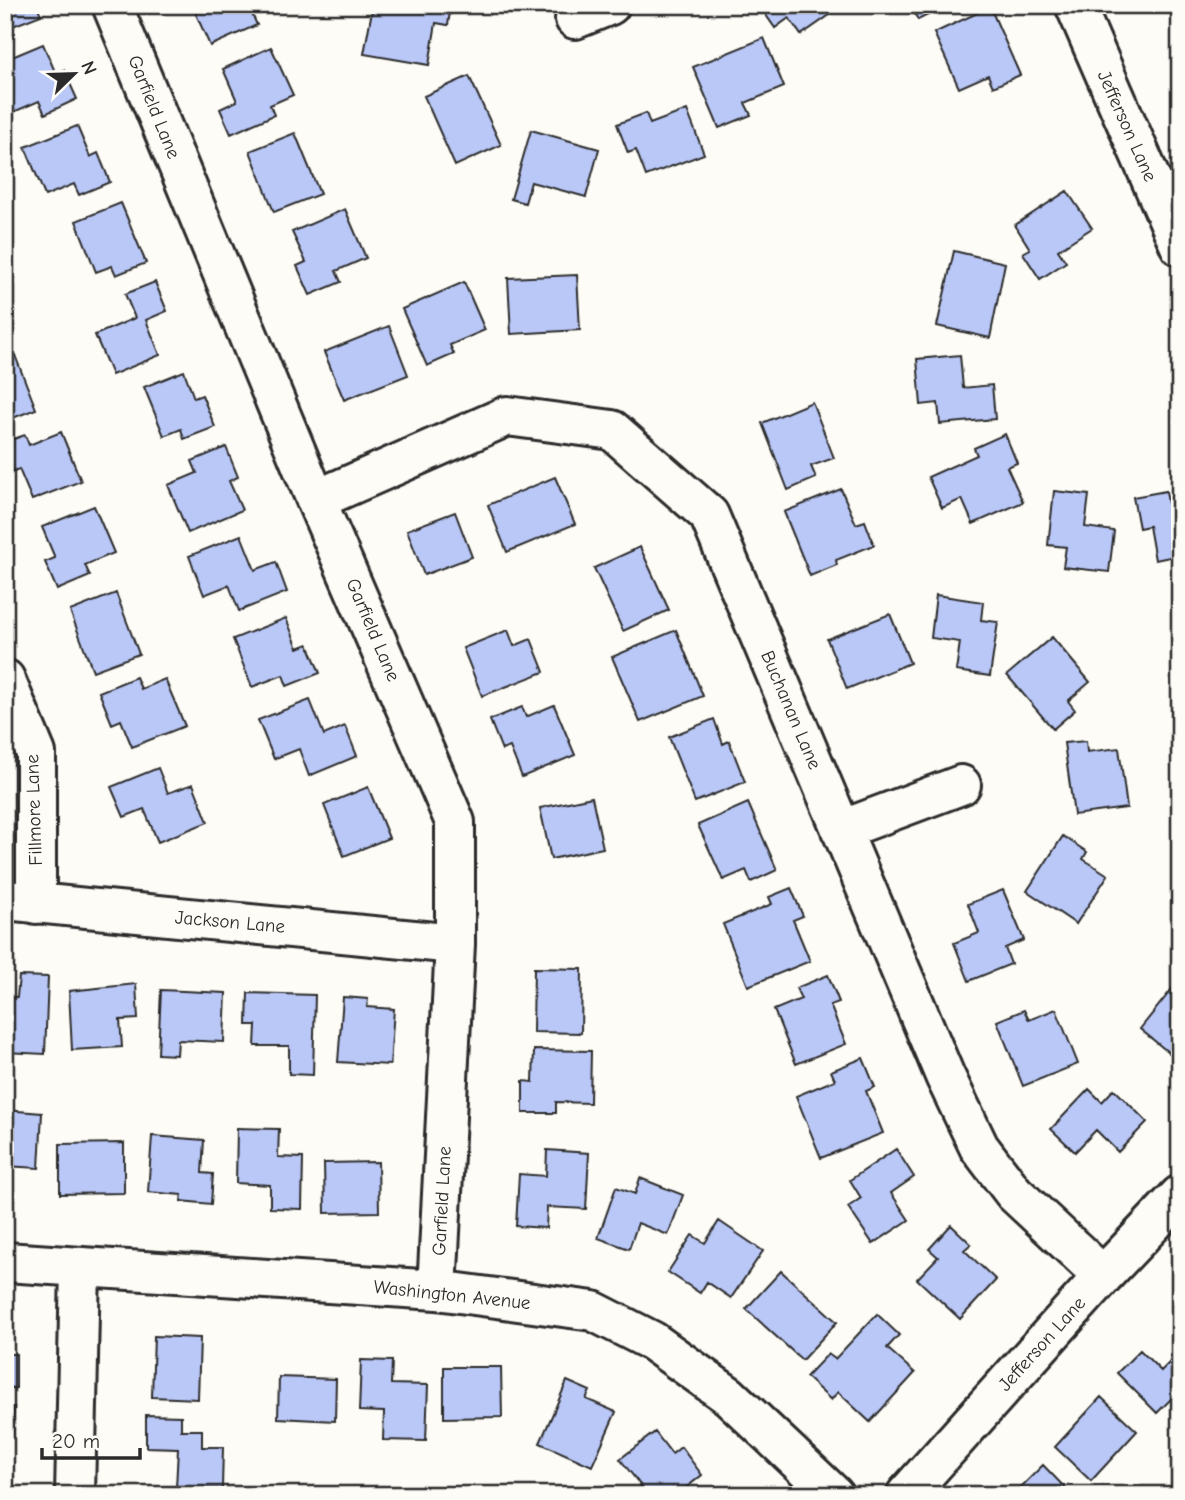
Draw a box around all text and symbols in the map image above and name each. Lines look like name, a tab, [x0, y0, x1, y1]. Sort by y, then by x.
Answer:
north arrow	[38, 38, 108, 108]
street label: Garfield Lane	[123, 52, 185, 162]
text: N	[76, 58, 101, 78]
street label: Jefferson Lane	[1093, 67, 1161, 185]
street label: Garfield Lane	[341, 575, 405, 685]
street label: Buchanan Lane	[756, 647, 826, 773]
street label: Fillmore Lane	[21, 754, 47, 866]
street label: Jackson Lane	[174, 906, 286, 938]
street label: Garfield Lane	[428, 1146, 456, 1256]
street label: Washington Avenue	[372, 1276, 532, 1314]
street label: Jefferson Lane	[994, 1292, 1090, 1396]
scale bar	[42, 1416, 140, 1460]
text: 20 m	[52, 1429, 100, 1453]

